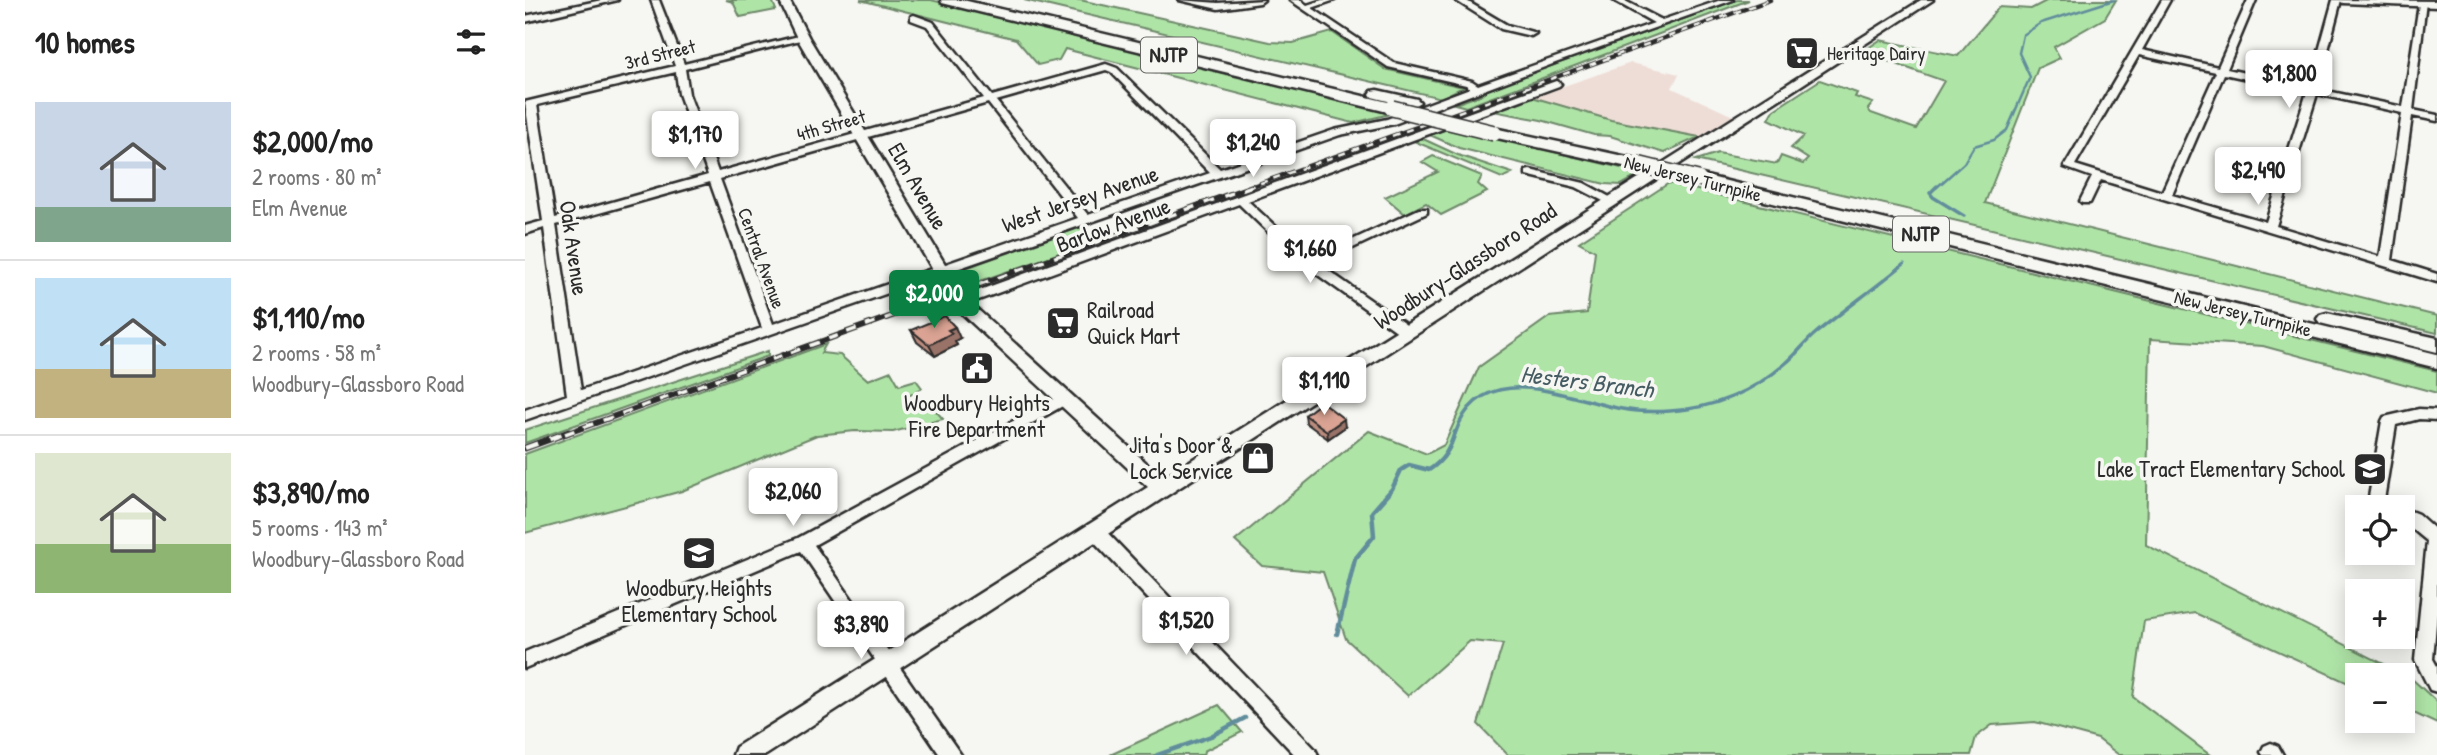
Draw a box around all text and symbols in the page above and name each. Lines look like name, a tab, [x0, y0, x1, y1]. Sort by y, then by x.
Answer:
text: 10 homes	[35, 22, 135, 62]
icon: filters	[452, 23, 490, 61]
street label: 3rd Street	[622, 33, 698, 75]
supermarket icon: Heritage Dairy	[1783, 34, 1821, 72]
road number: NJTP	[1141, 38, 1197, 72]
place label: Heritage Dairy	[1827, 40, 1925, 66]
pin: $1,800	[2232, 50, 2346, 110]
text: $1,800	[2261, 57, 2317, 88]
street label: 4th Street	[794, 103, 869, 147]
pin: $1,170	[638, 111, 752, 171]
text: $1,170	[668, 118, 722, 149]
pin: $1,240	[1196, 120, 1310, 179]
text: $2,000/mo	[252, 121, 373, 161]
text: $1,240	[1226, 126, 1280, 157]
icon: home	[91, 130, 175, 214]
street label: Elm Avenue	[881, 137, 956, 235]
street label: New Jersey Turnpike	[1622, 148, 1765, 208]
pin: $2,490	[2201, 148, 2315, 207]
text: $2,490	[2231, 154, 2285, 185]
street label: West Jersey Avenue	[998, 157, 1162, 240]
text: 2 rooms · 80 m²	[252, 161, 382, 192]
street label: Barlow Avenue	[1052, 190, 1174, 259]
text: Elm Avenue	[252, 192, 348, 223]
street label: Woodbury-Glassboro Road	[1367, 195, 1562, 336]
street label: Oak Avenue	[553, 199, 596, 297]
street label: Central Avenue	[732, 204, 792, 312]
road number: NJTP	[1893, 216, 1949, 252]
pin: $1,660	[1253, 226, 1367, 285]
text: $1,660	[1283, 232, 1337, 263]
pin: $2,000	[877, 270, 991, 330]
text: $2,000	[905, 277, 963, 308]
street label: New Jersey Turnpike	[2172, 283, 2315, 343]
place label: Railroad Quick Mart	[1087, 294, 1181, 351]
text: $1,110/mo	[252, 297, 365, 337]
supermarket icon: Railroad Quick Mart	[1044, 304, 1082, 342]
icon: home	[91, 306, 175, 390]
text: 2 rooms · 58 m²	[252, 337, 381, 368]
public building icon: Woodbury Heights Fire Department	[958, 349, 996, 387]
water label: Hesters Branch	[1519, 357, 1657, 405]
pin: $1,110	[1267, 358, 1381, 417]
text: $1,110	[1298, 364, 1350, 395]
text: Woodbury-Glassboro Road	[252, 368, 464, 399]
place label: Woodbury Heights Fire Department	[904, 387, 1050, 444]
place label: Jita's Door & Lock Service	[1129, 429, 1233, 486]
shop icon: Jita's Door & Lock Service	[1239, 439, 1277, 477]
school or university icon: Lake Tract Elementary School	[2351, 450, 2389, 488]
place label: Lake Tract Elementary School	[2097, 453, 2346, 484]
pin: $2,060	[736, 468, 850, 528]
text: $3,890/mo	[252, 472, 369, 512]
text: $2,060	[765, 475, 821, 506]
icon: home	[91, 481, 175, 565]
map controls	[2345, 495, 2415, 733]
button: locate	[2345, 495, 2415, 565]
text: 5 rooms · 143 m²	[252, 512, 388, 543]
school or university icon: Woodbury Heights Elementary School	[680, 534, 718, 572]
text: Woodbury-Glassboro Road	[252, 543, 464, 574]
place label: Woodbury Heights Elementary School	[621, 572, 777, 629]
button: +	[2345, 579, 2415, 649]
pin: $1,520	[1129, 598, 1243, 657]
pin: $3,890	[804, 602, 918, 661]
text: $1,520	[1158, 604, 1214, 635]
text: $3,890	[833, 608, 889, 639]
button: −	[2345, 663, 2415, 733]

